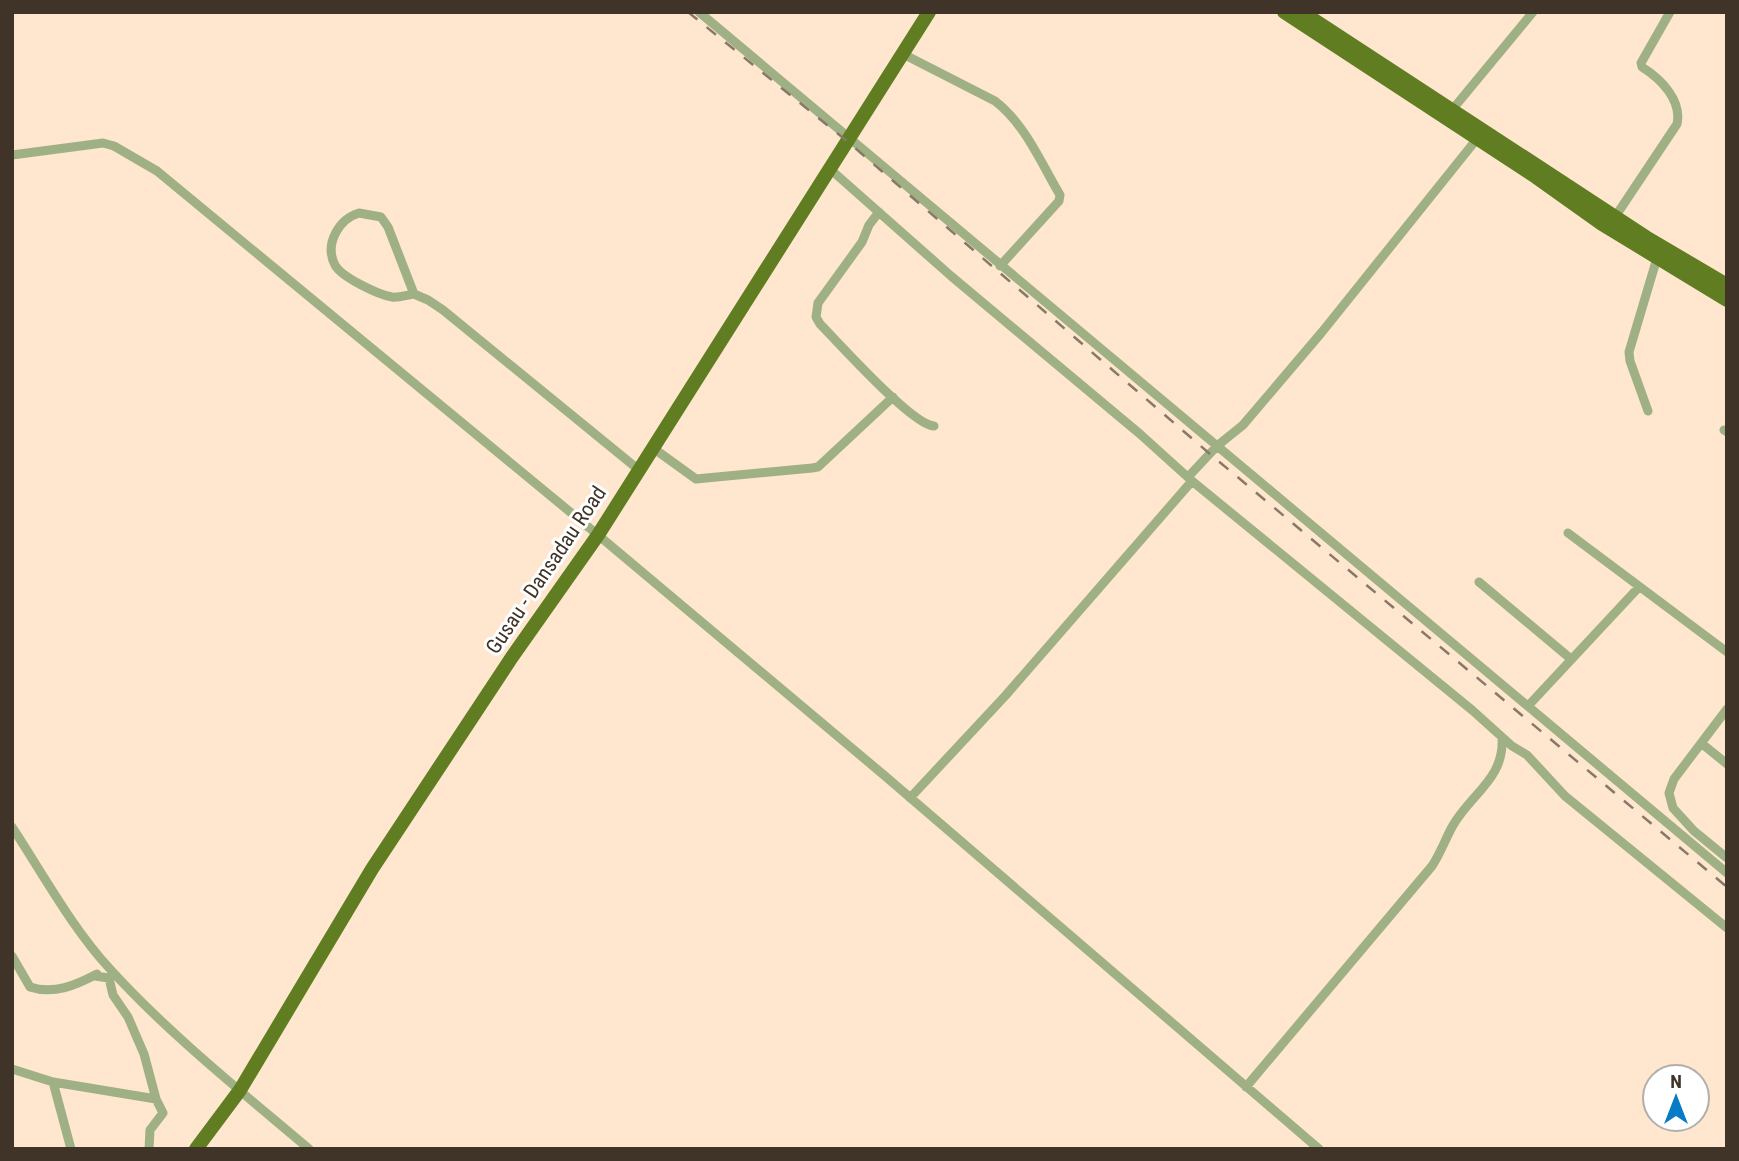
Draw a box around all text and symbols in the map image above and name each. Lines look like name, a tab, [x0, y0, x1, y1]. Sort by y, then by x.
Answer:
street label: Gusau - Dansadau Road	[481, 482, 611, 658]
north arrow	[1641, 1063, 1711, 1133]
text: N	[1670, 1070, 1682, 1093]

